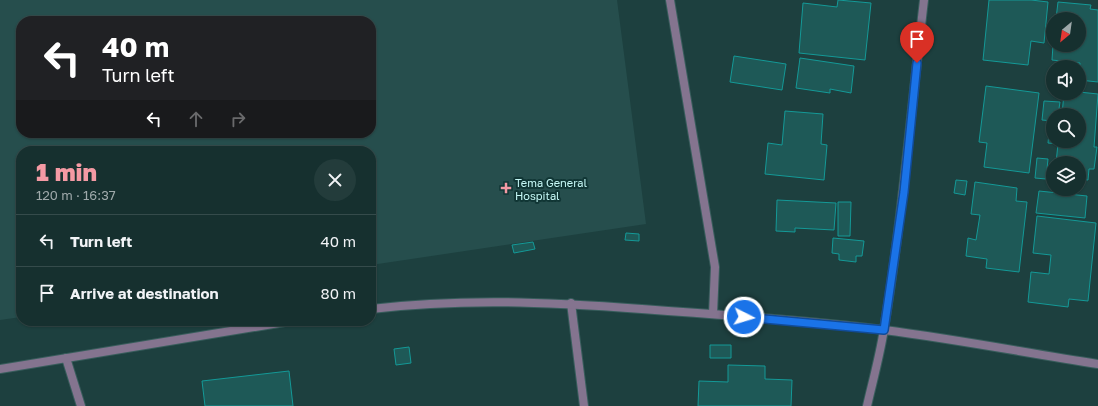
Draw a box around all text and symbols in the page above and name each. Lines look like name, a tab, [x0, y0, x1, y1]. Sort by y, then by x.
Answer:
north arrow	[1046, 12, 1086, 52]
map controls	[1046, 12, 1086, 196]
pin	[900, 22, 934, 63]
icon: arrive	[906, 28, 928, 50]
text: 40 m	[102, 30, 169, 63]
icon: left	[36, 32, 88, 84]
button: sound	[1046, 60, 1086, 100]
text: Turn left	[102, 64, 175, 86]
icon: left	[143, 108, 165, 130]
icon: ahead	[185, 108, 207, 130]
icon: right	[227, 108, 249, 130]
button: search	[1046, 108, 1086, 148]
button: layers	[1046, 156, 1086, 196]
text: 1 min	[36, 157, 97, 186]
button: close	[314, 159, 356, 201]
place label: Tema General Hospital	[515, 176, 588, 202]
marker: Tema General Hospital	[500, 182, 512, 194]
text: 120 m · 16:37	[36, 187, 116, 203]
icon: left	[36, 230, 58, 252]
text: Turn left	[70, 232, 132, 250]
text: 40 m	[321, 232, 356, 250]
icon: arrive	[36, 282, 58, 304]
text: Arrive at destination	[70, 284, 219, 302]
text: 80 m	[321, 284, 356, 302]
position arrow	[723, 296, 765, 338]

